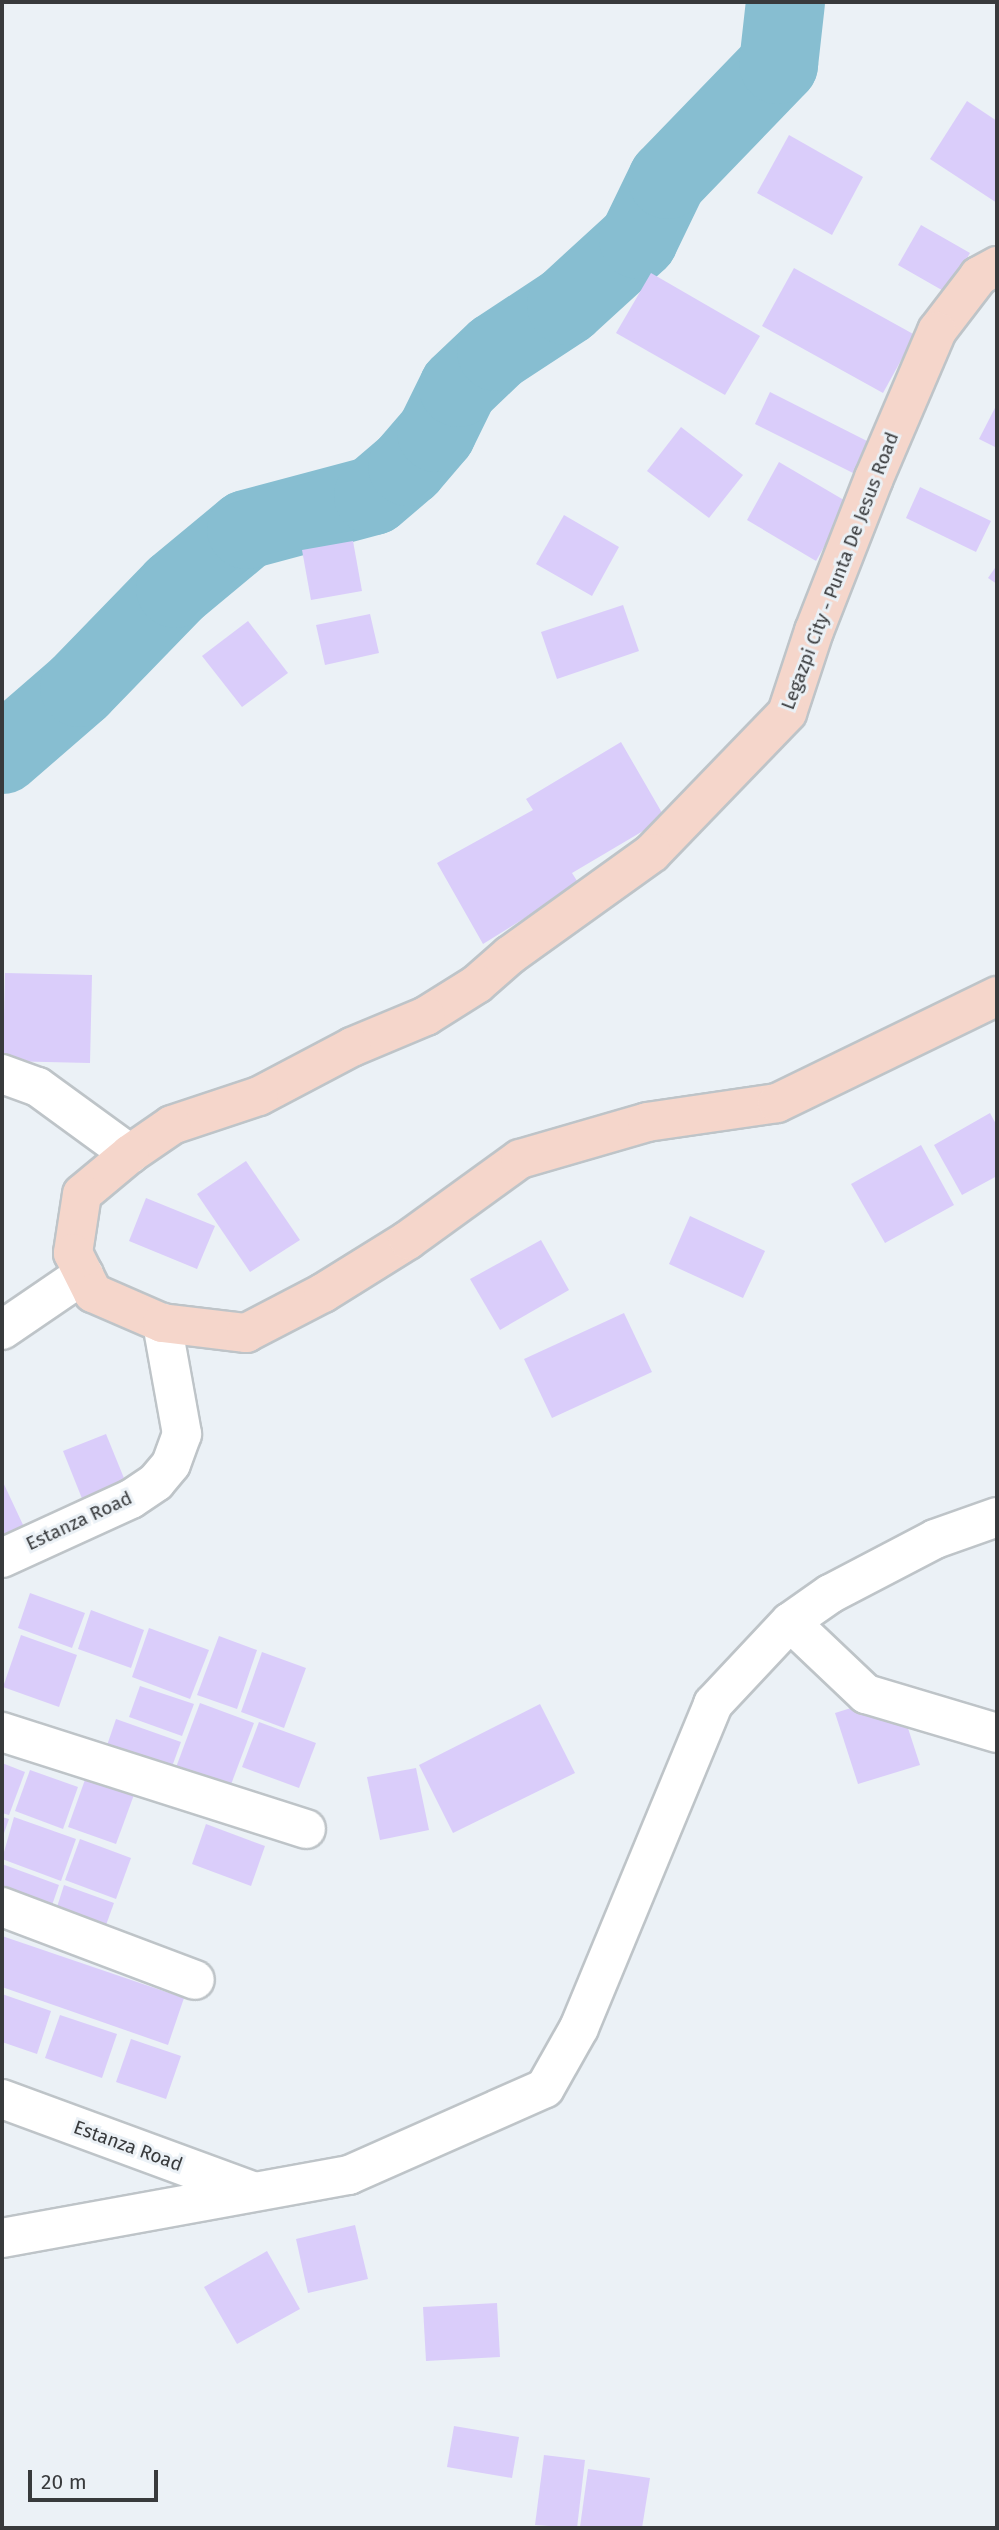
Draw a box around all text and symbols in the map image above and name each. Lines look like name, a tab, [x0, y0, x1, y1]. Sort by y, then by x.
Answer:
street label: Legazpi City - Punta De Jesus Road	[776, 429, 904, 713]
street label: Estanza Road	[22, 1487, 136, 1555]
street label: Estanza Road	[70, 2116, 186, 2176]
scale bar	[32, 2456, 161, 2500]
text: 20 m	[41, 2469, 87, 2495]

